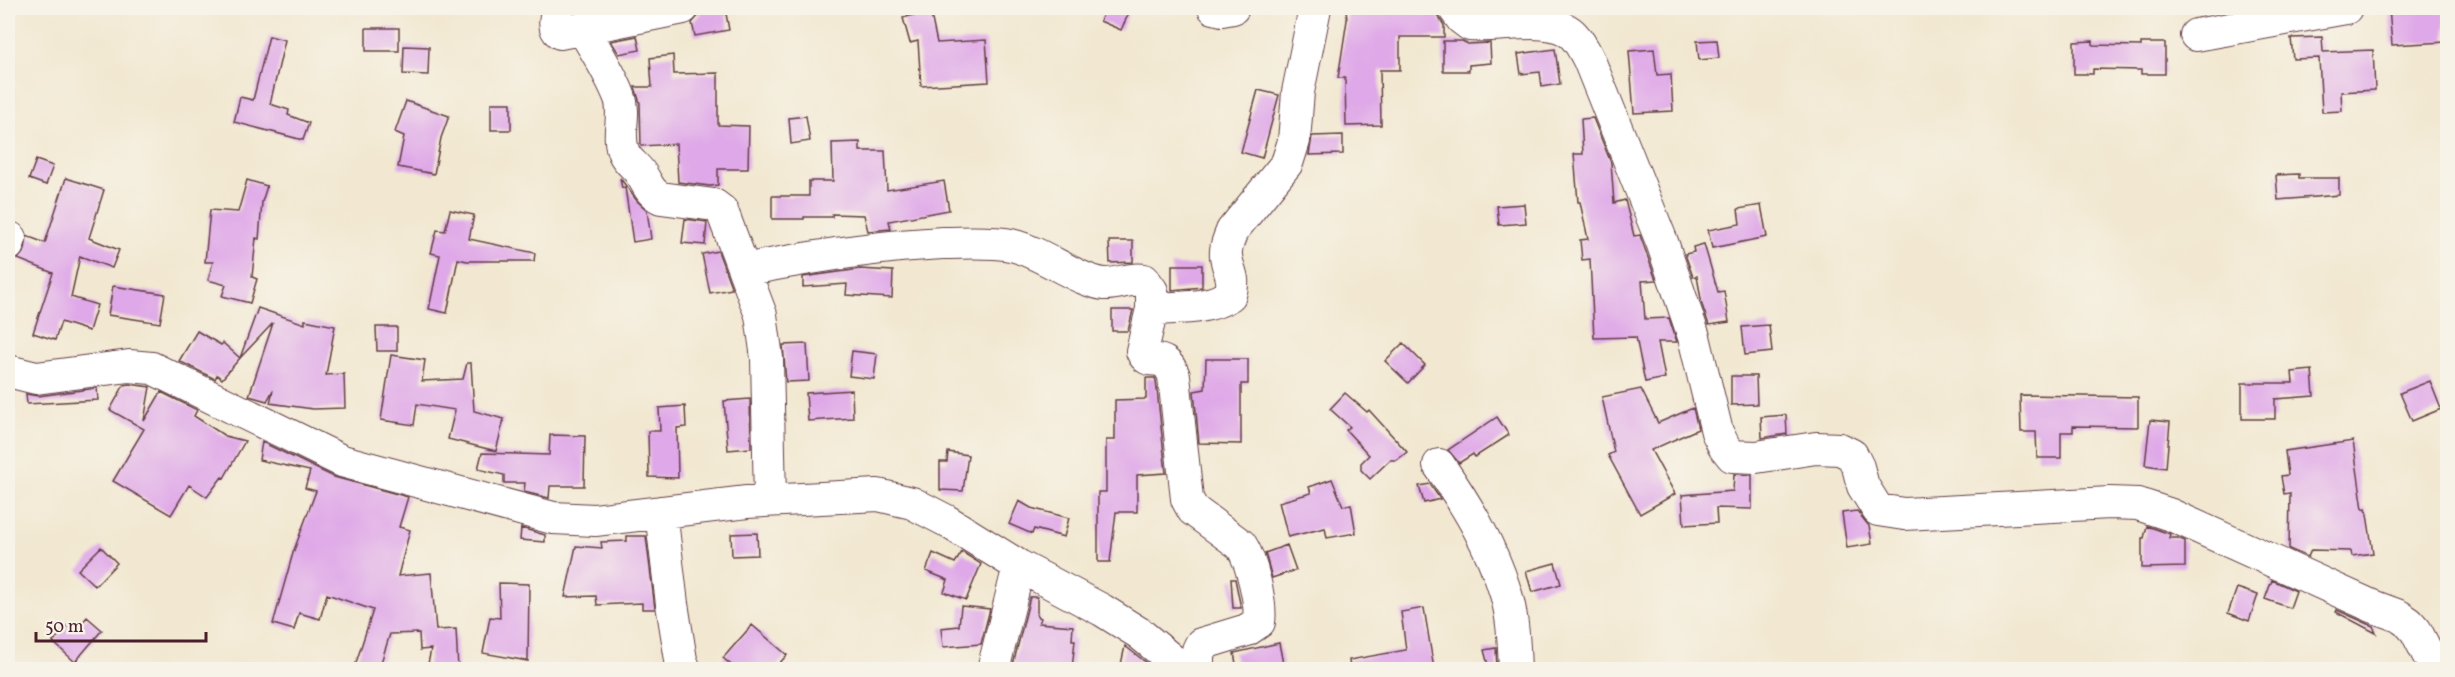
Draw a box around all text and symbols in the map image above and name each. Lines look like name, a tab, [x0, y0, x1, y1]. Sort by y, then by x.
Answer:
scale bar	[36, 605, 206, 643]
text: 50 m	[45, 615, 84, 640]

